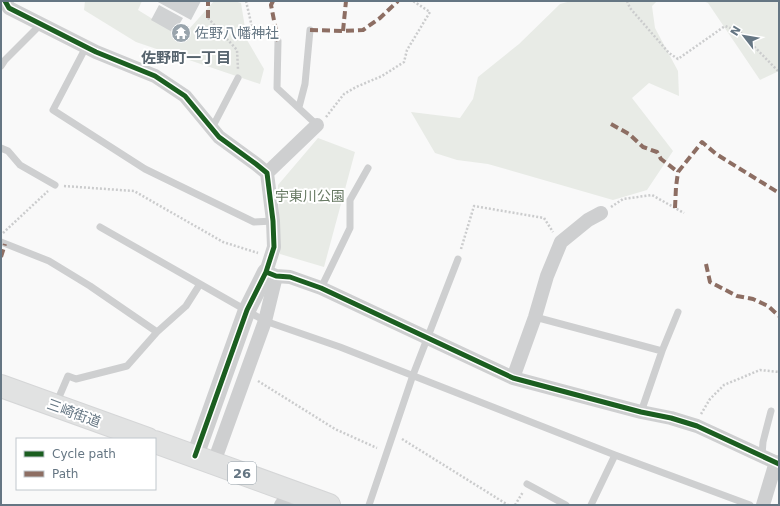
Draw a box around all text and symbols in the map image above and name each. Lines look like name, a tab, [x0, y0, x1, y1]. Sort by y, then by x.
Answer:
north arrow	[724, 16, 764, 56]
temple icon: 佐野八幡神社	[170, 22, 192, 44]
text: N	[728, 24, 744, 38]
place label: 佐野八幡神社	[195, 25, 279, 41]
district label: 佐野町一丁目	[141, 49, 231, 67]
park label: 宇東川公園	[275, 188, 345, 204]
street label: 三崎街道	[45, 396, 103, 430]
legend	[16, 438, 156, 490]
text: Cycle path	[52, 447, 116, 461]
road number: 26	[228, 462, 256, 484]
text: Path	[52, 467, 78, 481]

